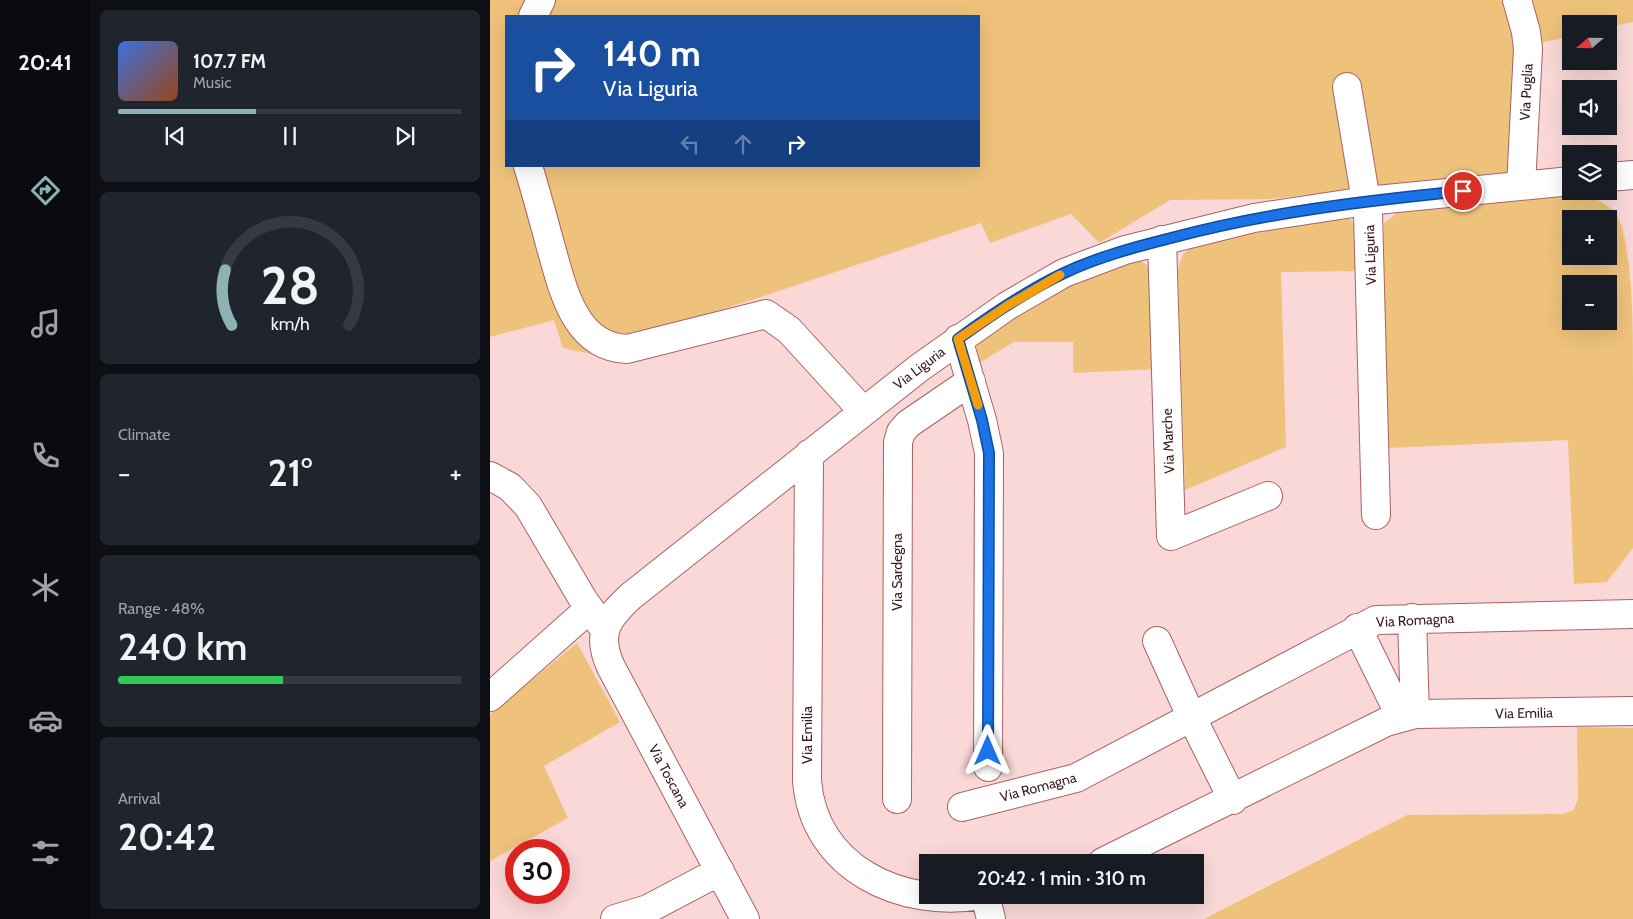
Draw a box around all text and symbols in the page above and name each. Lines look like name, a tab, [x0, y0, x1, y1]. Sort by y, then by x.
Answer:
north arrow	[1562, 15, 1618, 70]
map controls	[1562, 15, 1617, 330]
text: 140 m	[603, 32, 701, 75]
icon: right	[520, 35, 585, 100]
text: 20:41	[18, 49, 72, 76]
text: 107.7 FM	[193, 50, 266, 73]
street label: Via Puglia	[1516, 63, 1536, 121]
text: Music	[193, 73, 231, 92]
text: Via Liguria	[603, 75, 698, 102]
button: sound	[1562, 80, 1617, 135]
icon: previous	[161, 122, 189, 150]
icon: pause	[276, 122, 304, 150]
icon: next	[391, 122, 419, 150]
icon: left	[676, 130, 704, 158]
icon: ahead	[729, 130, 757, 158]
icon: right	[782, 130, 810, 158]
button: layers	[1562, 145, 1617, 200]
pin	[1442, 170, 1484, 212]
icon: directions	[28, 173, 63, 208]
icon: arrive	[1449, 177, 1477, 205]
button: +	[1562, 210, 1617, 265]
street label: Via Liguria	[1360, 224, 1380, 285]
text: 28	[261, 254, 319, 317]
button: −	[1562, 275, 1617, 330]
icon: music	[28, 306, 63, 341]
text: km/h	[270, 313, 310, 334]
street label: Via Liguria	[889, 342, 949, 393]
street label: Via Marche	[1158, 408, 1178, 474]
text: Climate	[118, 425, 170, 444]
icon: phone	[28, 438, 63, 473]
text: 21°	[268, 449, 312, 496]
text: −	[118, 456, 130, 490]
text: +	[450, 456, 462, 490]
street label: Via Sardegna	[888, 533, 906, 611]
icon: climate	[28, 570, 63, 605]
text: Range · 48%	[118, 599, 205, 618]
street label: Via Romagna	[1375, 609, 1455, 631]
text: 240 km	[118, 623, 247, 670]
icon: car	[28, 703, 63, 738]
street label: Via Emilia	[1495, 703, 1553, 723]
street label: Via Emilia	[798, 706, 816, 764]
position arrow	[961, 724, 1013, 776]
street label: Via Toscana	[645, 741, 693, 811]
street label: Via Romagna	[998, 768, 1078, 806]
text: Arrival	[118, 789, 161, 808]
text: 20:42	[118, 813, 216, 860]
icon: filters	[28, 835, 63, 870]
speed limit sign: 30	[505, 839, 570, 904]
text: 20:42 · 1 min · 310 m	[977, 867, 1146, 890]

